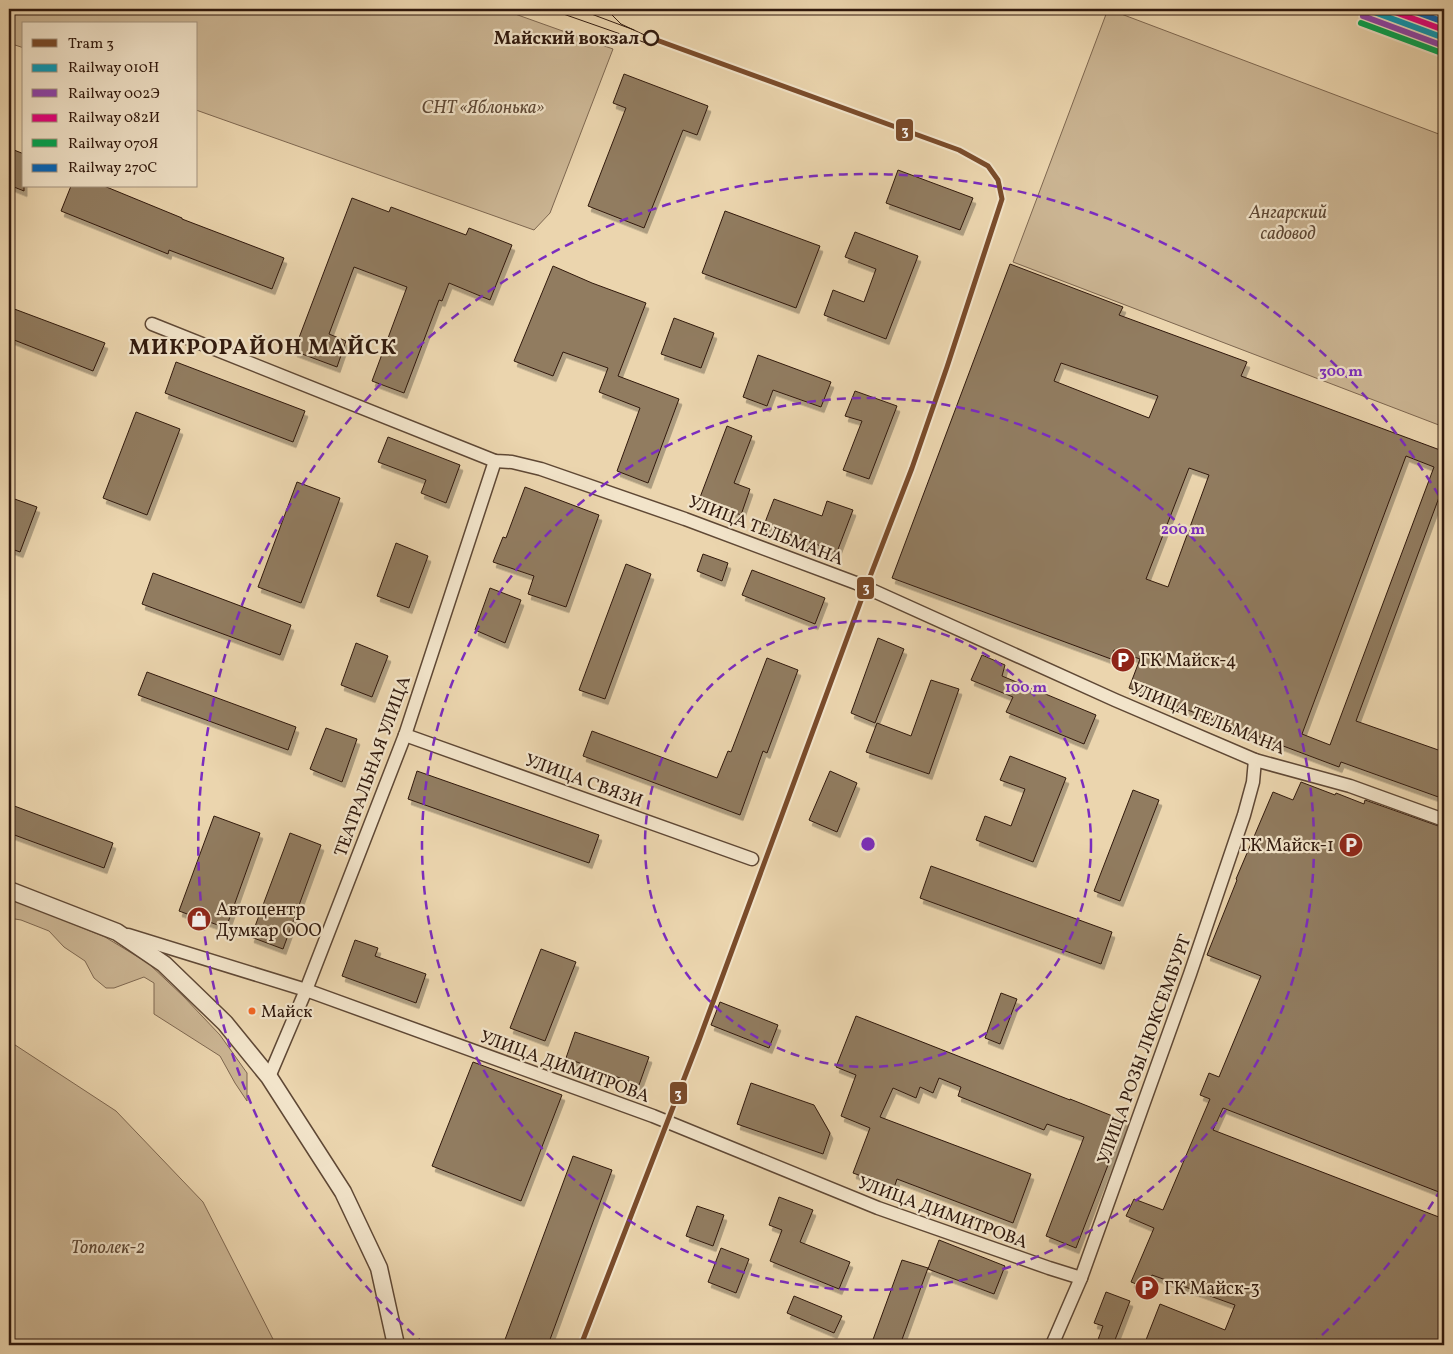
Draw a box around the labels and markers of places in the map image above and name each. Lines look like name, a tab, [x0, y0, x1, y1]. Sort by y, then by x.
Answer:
place label: Майский вокзал	[494, 27, 639, 52]
marker: Майский вокзал	[643, 30, 659, 46]
parking icon: ГК Майск-4	[1110, 647, 1136, 673]
place label: ГК Майск-4	[1140, 649, 1236, 674]
parking icon: ГК Майск-1	[1338, 832, 1364, 858]
place label: ГК Майск-1	[1240, 834, 1334, 859]
centre of rings	[859, 835, 877, 853]
place label: Автоцентр Думкар ООО	[216, 898, 322, 944]
shop icon: Автоцентр Думкар ООО	[186, 906, 212, 932]
place label: Майск	[261, 1001, 312, 1024]
marker: Майск	[247, 1006, 257, 1016]
parking icon: ГК Майск-3	[1134, 1275, 1160, 1301]
place label: ГК Майск-3	[1164, 1277, 1260, 1302]

